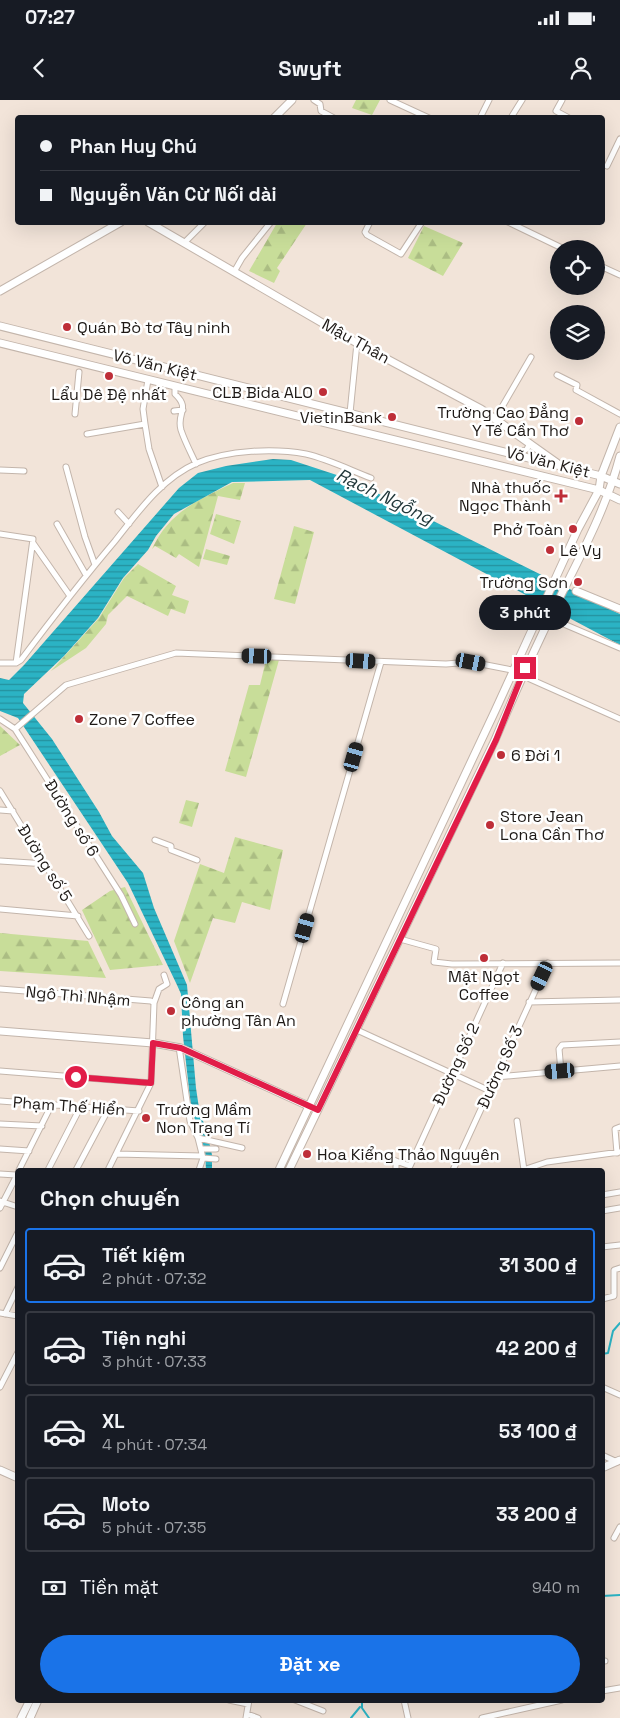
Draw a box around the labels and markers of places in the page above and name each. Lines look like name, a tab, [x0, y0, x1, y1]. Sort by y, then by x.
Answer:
place label: Quán Bò tơ Tây ninh	[77, 317, 230, 338]
marker: Quán Bò tơ Tây ninh	[61, 321, 73, 333]
marker: Lẩu Dê Đệ nhất	[103, 370, 115, 382]
place label: CLB Bida ALO	[212, 382, 313, 403]
place label: Lẩu Dê Đệ nhất	[51, 384, 167, 405]
marker: CLB Bida ALO	[317, 386, 329, 398]
place label: Trường Cao Đẳng Y Tế Cần Thơ	[437, 402, 569, 441]
place label: VietinBank	[300, 407, 382, 428]
marker: VietinBank	[386, 411, 398, 423]
marker: Trường Cao Đẳng Y Tế Cần Thơ	[573, 415, 585, 427]
place label: Nhà thuốc Ngọc Thành	[459, 477, 551, 516]
marker: Nhà thuốc Ngọc Thành	[555, 490, 567, 502]
place label: Phở Toàn	[493, 519, 563, 540]
marker: Phở Toàn	[567, 523, 579, 535]
place label: Lê Vy	[560, 540, 602, 561]
marker: Lê Vy	[544, 544, 556, 556]
place label: Trường Sơn	[480, 572, 568, 593]
marker: Trường Sơn	[572, 576, 584, 588]
place label: Zone 7 Coffee	[89, 709, 195, 730]
marker: Zone 7 Coffee	[73, 713, 85, 725]
place label: 6 Đời 1	[511, 745, 560, 766]
marker: 6 Đời 1	[495, 749, 507, 761]
place label: Store Jean Lona Cần Thơ	[500, 806, 604, 845]
marker: Store Jean Lona Cần Thơ	[484, 819, 496, 831]
marker: Mật Ngọt Coffee	[478, 952, 490, 964]
place label: Mật Ngọt Coffee	[448, 966, 520, 1005]
place label: Công an phường Tân An	[181, 992, 296, 1031]
marker: Công an phường Tân An	[165, 1005, 177, 1017]
place label: Trường Mầm Non Trạng Tí	[156, 1099, 251, 1138]
marker: Trường Mầm Non Trạng Tí	[140, 1112, 152, 1124]
place label: Hoa Kiểng Thảo Nguyên	[317, 1144, 500, 1165]
marker: Hoa Kiểng Thảo Nguyên	[301, 1148, 313, 1160]

